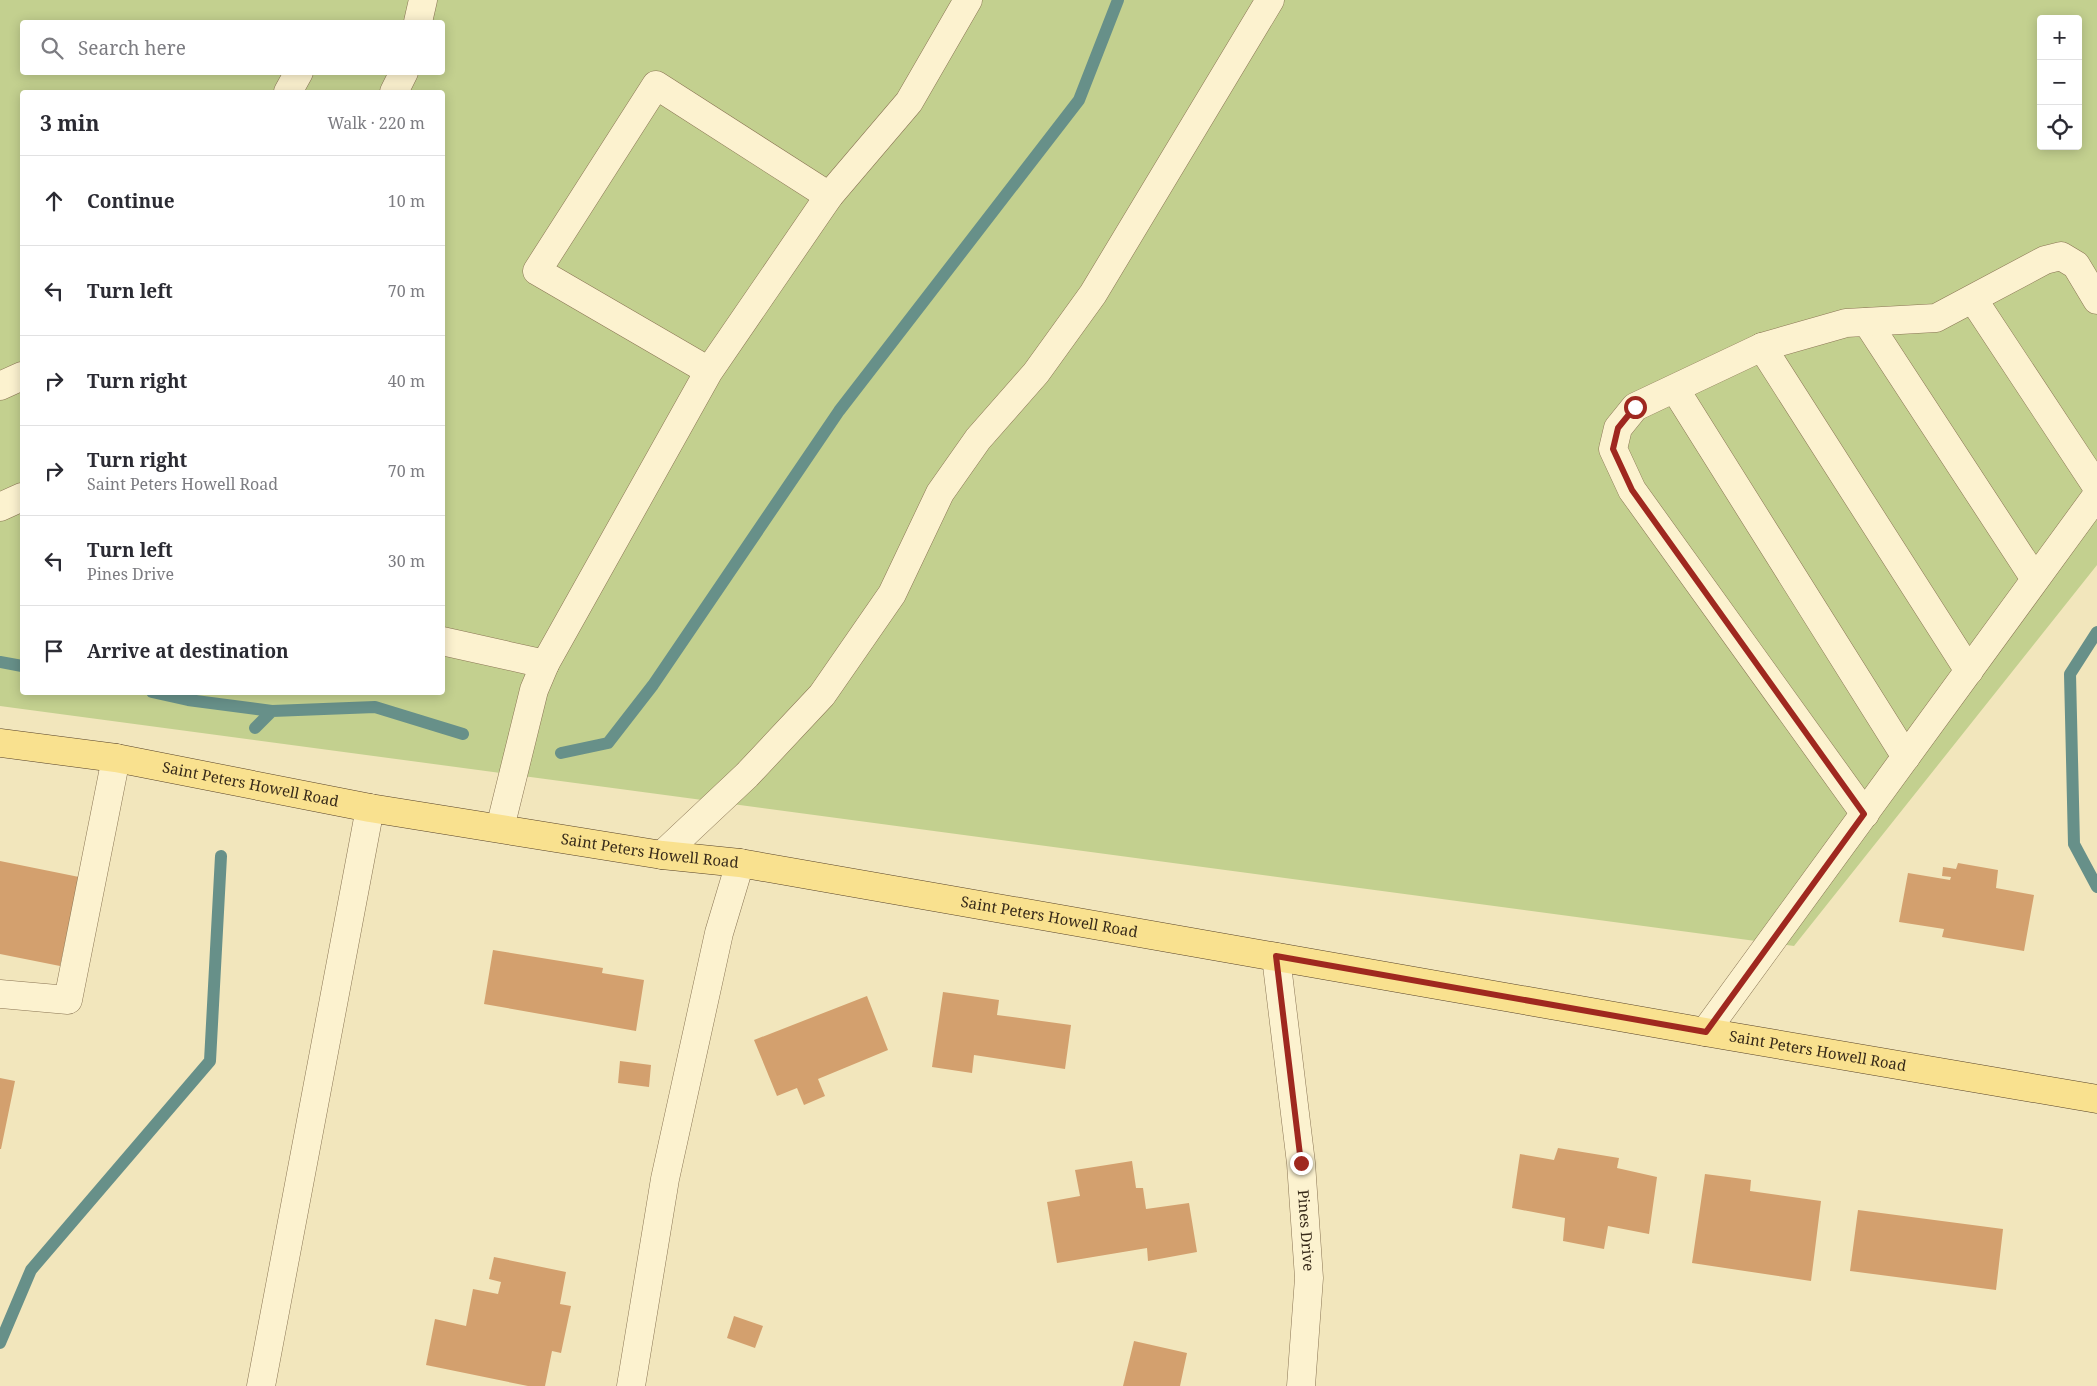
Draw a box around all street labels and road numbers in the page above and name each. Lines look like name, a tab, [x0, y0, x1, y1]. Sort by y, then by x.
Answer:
street label: Saint Peters Howell Road	[161, 756, 341, 811]
street label: Saint Peters Howell Road	[560, 828, 740, 872]
street label: Saint Peters Howell Road	[959, 891, 1140, 942]
street label: Saint Peters Howell Road	[1728, 1025, 1908, 1075]
street label: Pines Drive	[1294, 1189, 1319, 1272]

